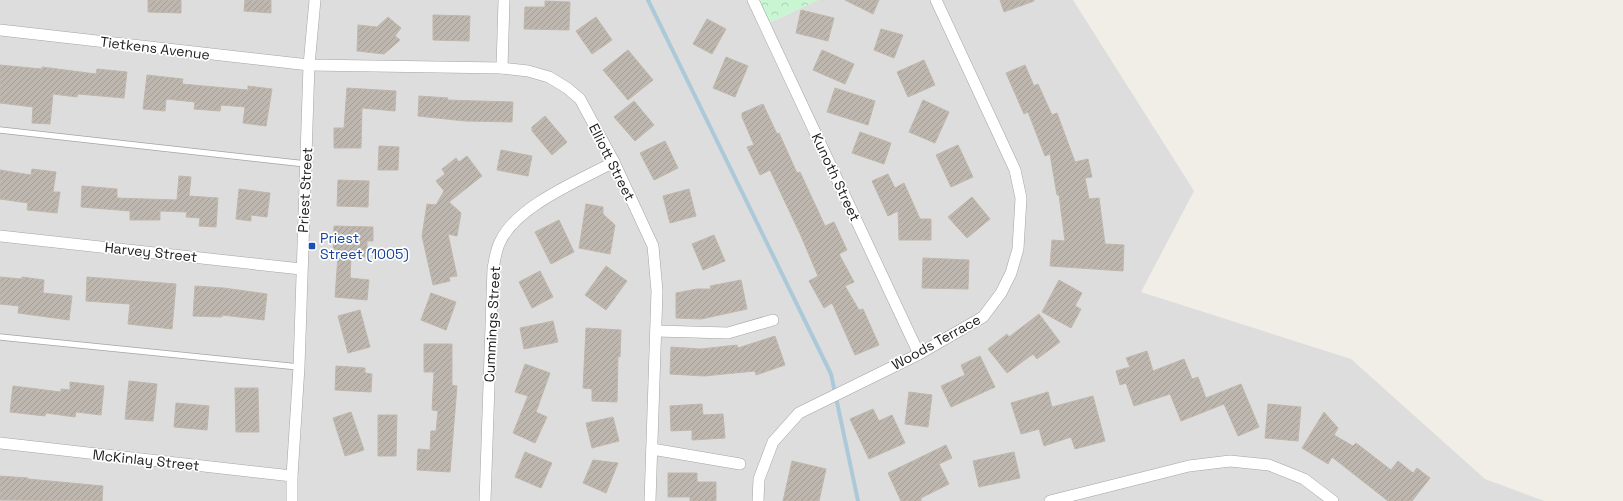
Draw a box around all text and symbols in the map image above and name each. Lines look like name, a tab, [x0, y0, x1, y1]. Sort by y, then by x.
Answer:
street label: Tietkens Avenue	[99, 32, 211, 64]
street label: Elliott Street	[585, 120, 639, 204]
street label: Kunoth Street	[808, 130, 864, 224]
street label: Priest Street	[294, 147, 316, 233]
place label: Priest Street (1005)	[320, 229, 409, 263]
street label: Harvey Street	[104, 238, 198, 266]
marker: Priest Street (1005)	[307, 241, 317, 251]
street label: Cummings Street	[480, 265, 504, 383]
street label: Woods Terrace	[888, 310, 984, 374]
street label: McKinlay Street	[92, 445, 200, 475]

